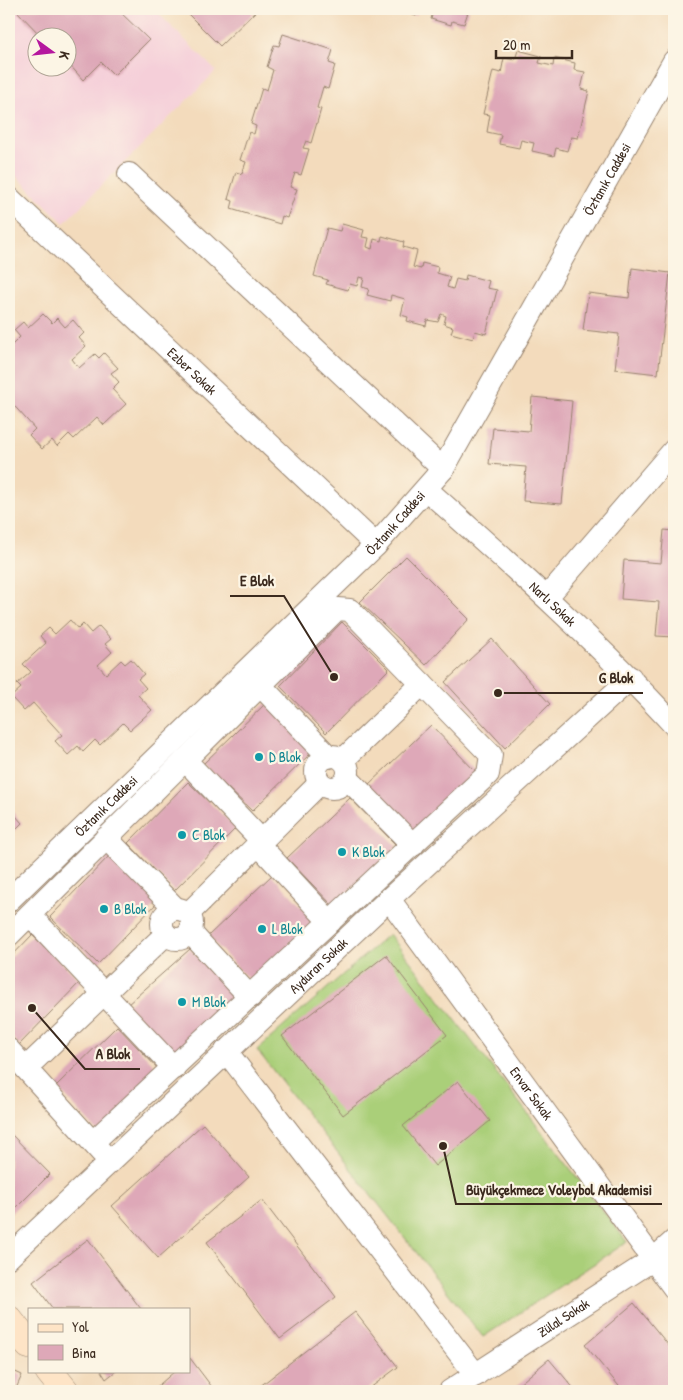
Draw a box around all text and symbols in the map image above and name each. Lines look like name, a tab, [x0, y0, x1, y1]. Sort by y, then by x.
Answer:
north arrow	[28, 28, 78, 78]
scale bar	[496, 28, 572, 60]
text: 20 m	[503, 34, 530, 55]
text: K	[55, 49, 75, 62]
street label: Öztanık Caddesi	[578, 139, 635, 219]
street label: Ezber Sokak	[164, 343, 221, 399]
street label: Öztanık Caddesi	[361, 486, 429, 559]
callout: E Blok	[230, 566, 284, 596]
text: E Blok	[240, 570, 275, 591]
street label: Narlı Sokak	[526, 577, 581, 630]
callout: G Blok	[589, 663, 643, 693]
text: G Blok	[599, 667, 634, 688]
place label: D Blok	[269, 747, 301, 766]
marker: D Blok	[253, 751, 265, 763]
street label: Öztanık Caddesi	[70, 771, 141, 841]
place label: C Blok	[192, 825, 225, 844]
marker: C Blok	[176, 829, 188, 841]
place label: K Blok	[352, 842, 385, 861]
marker: K Blok	[336, 846, 348, 858]
place label: B Blok	[114, 899, 147, 918]
marker: B Blok	[98, 903, 110, 915]
place label: L Blok	[272, 919, 303, 938]
marker: L Blok	[256, 923, 268, 935]
street label: Ayduran Sokak	[285, 933, 351, 997]
place label: M Blok	[192, 992, 226, 1011]
marker: M Blok	[176, 996, 188, 1008]
callout: A Blok	[85, 1039, 140, 1069]
text: A Blok	[96, 1043, 131, 1064]
street label: Envar Sokak	[506, 1063, 558, 1124]
callout: Büyükçekmece Voleybol Akademisi	[456, 1174, 662, 1204]
text: Büyükçekmece Voleybol Akademisi	[466, 1179, 652, 1201]
street label: Zülal Sokak	[534, 1293, 593, 1341]
legend	[28, 1308, 190, 1372]
text: Yol	[72, 1316, 89, 1337]
text: Bina	[72, 1342, 96, 1363]

